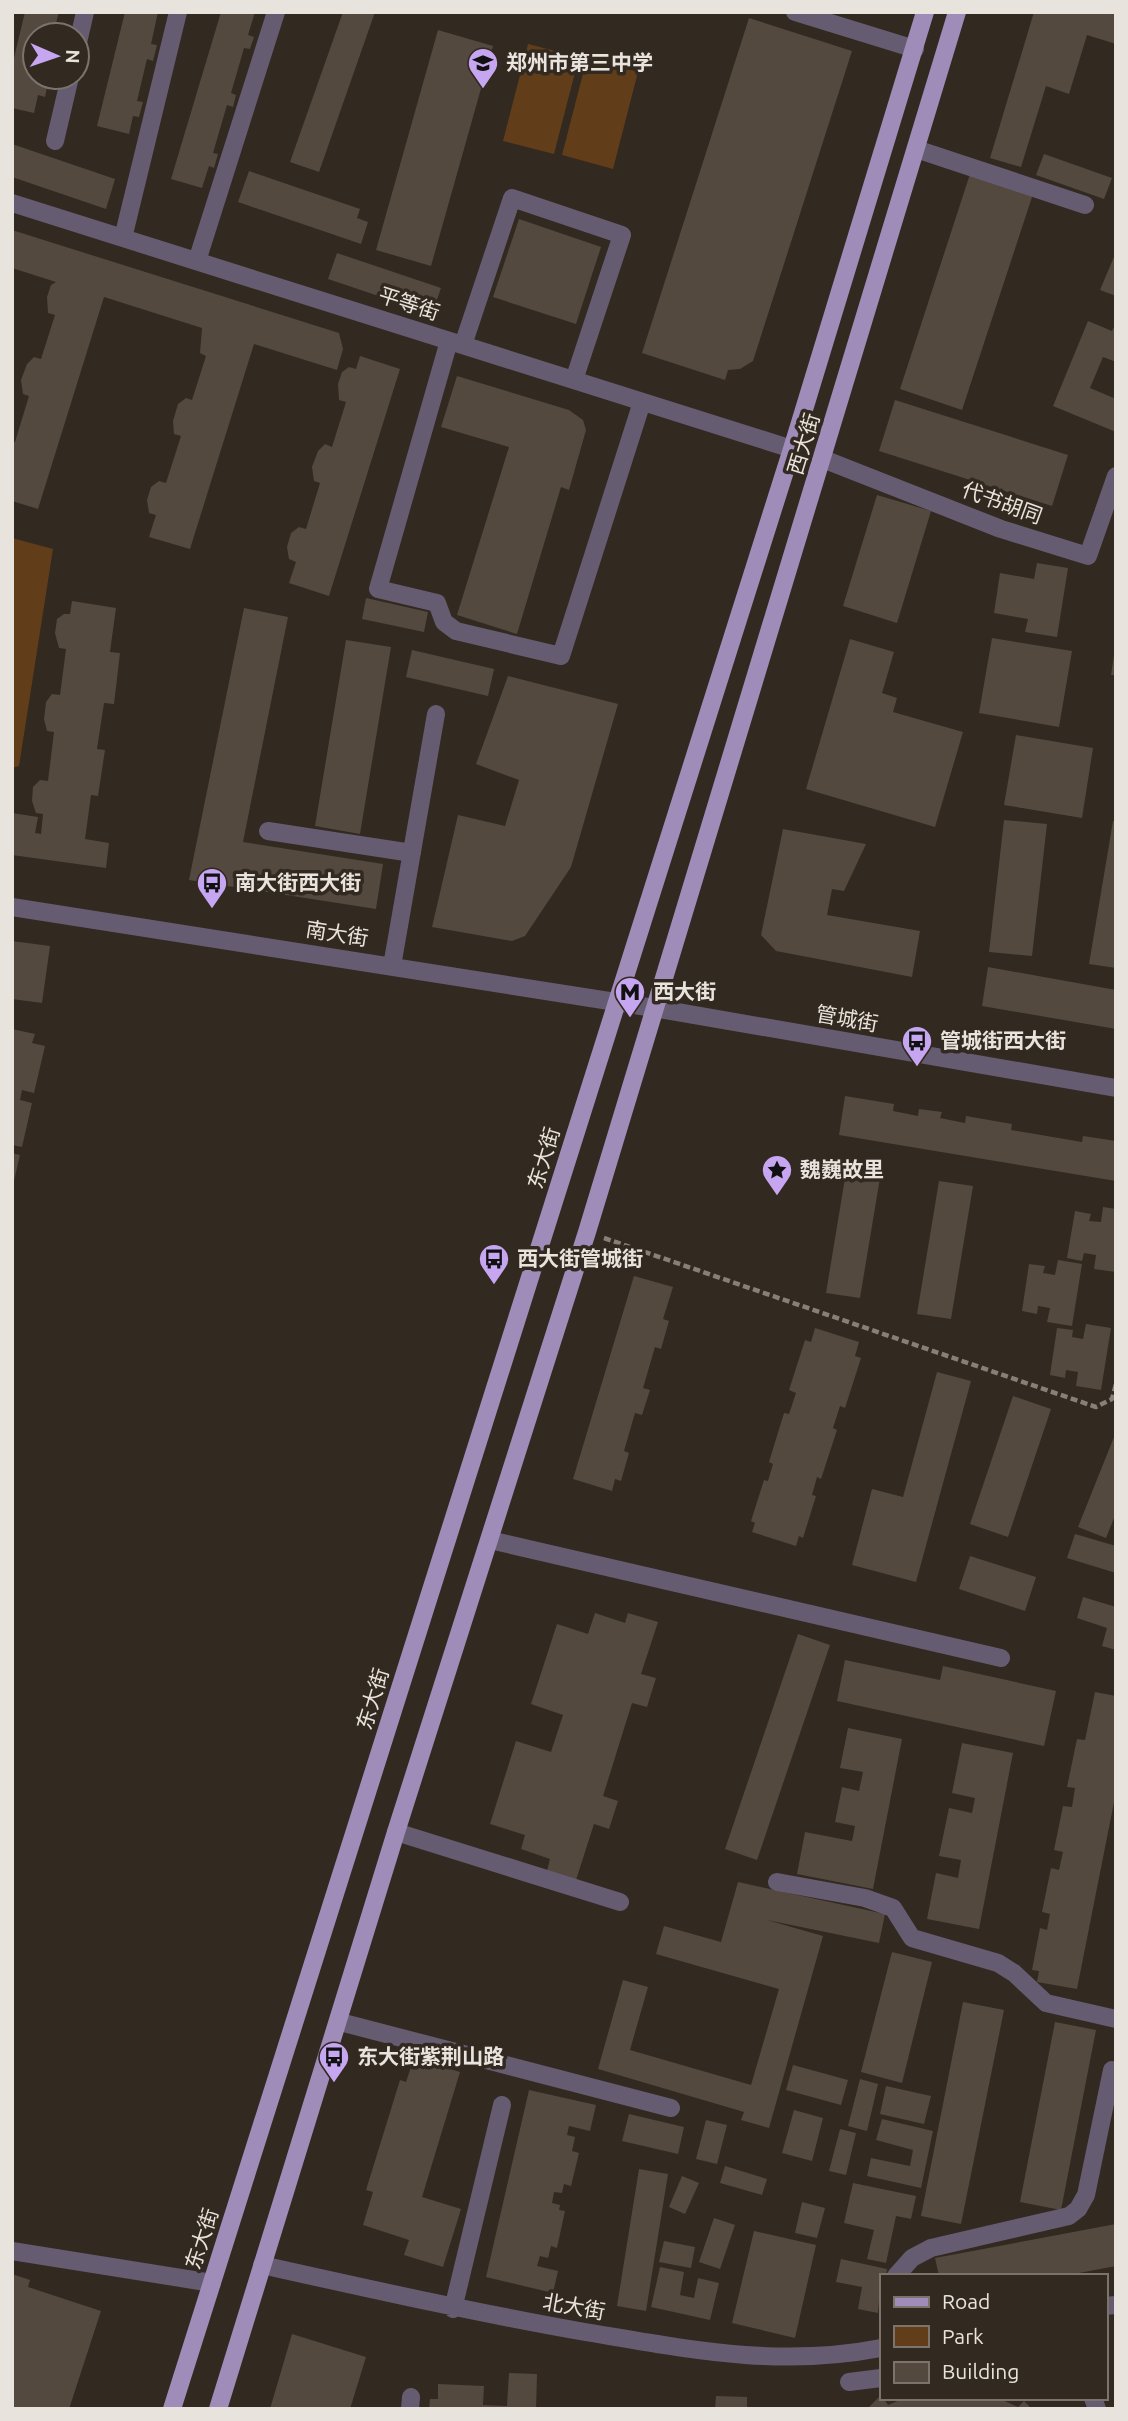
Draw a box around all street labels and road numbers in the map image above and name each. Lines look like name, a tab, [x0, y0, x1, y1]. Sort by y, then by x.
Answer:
street label: 平等街	[376, 282, 443, 324]
street label: 西大街	[782, 410, 824, 477]
street label: 代书胡同	[959, 476, 1046, 528]
street label: 南大街	[304, 916, 370, 950]
street label: 管城街	[814, 1001, 880, 1035]
street label: 东大街	[522, 1124, 564, 1191]
street label: 东大街	[351, 1665, 393, 1732]
street label: 东大街	[180, 2205, 222, 2272]
street label: 北大街	[541, 2289, 607, 2323]

